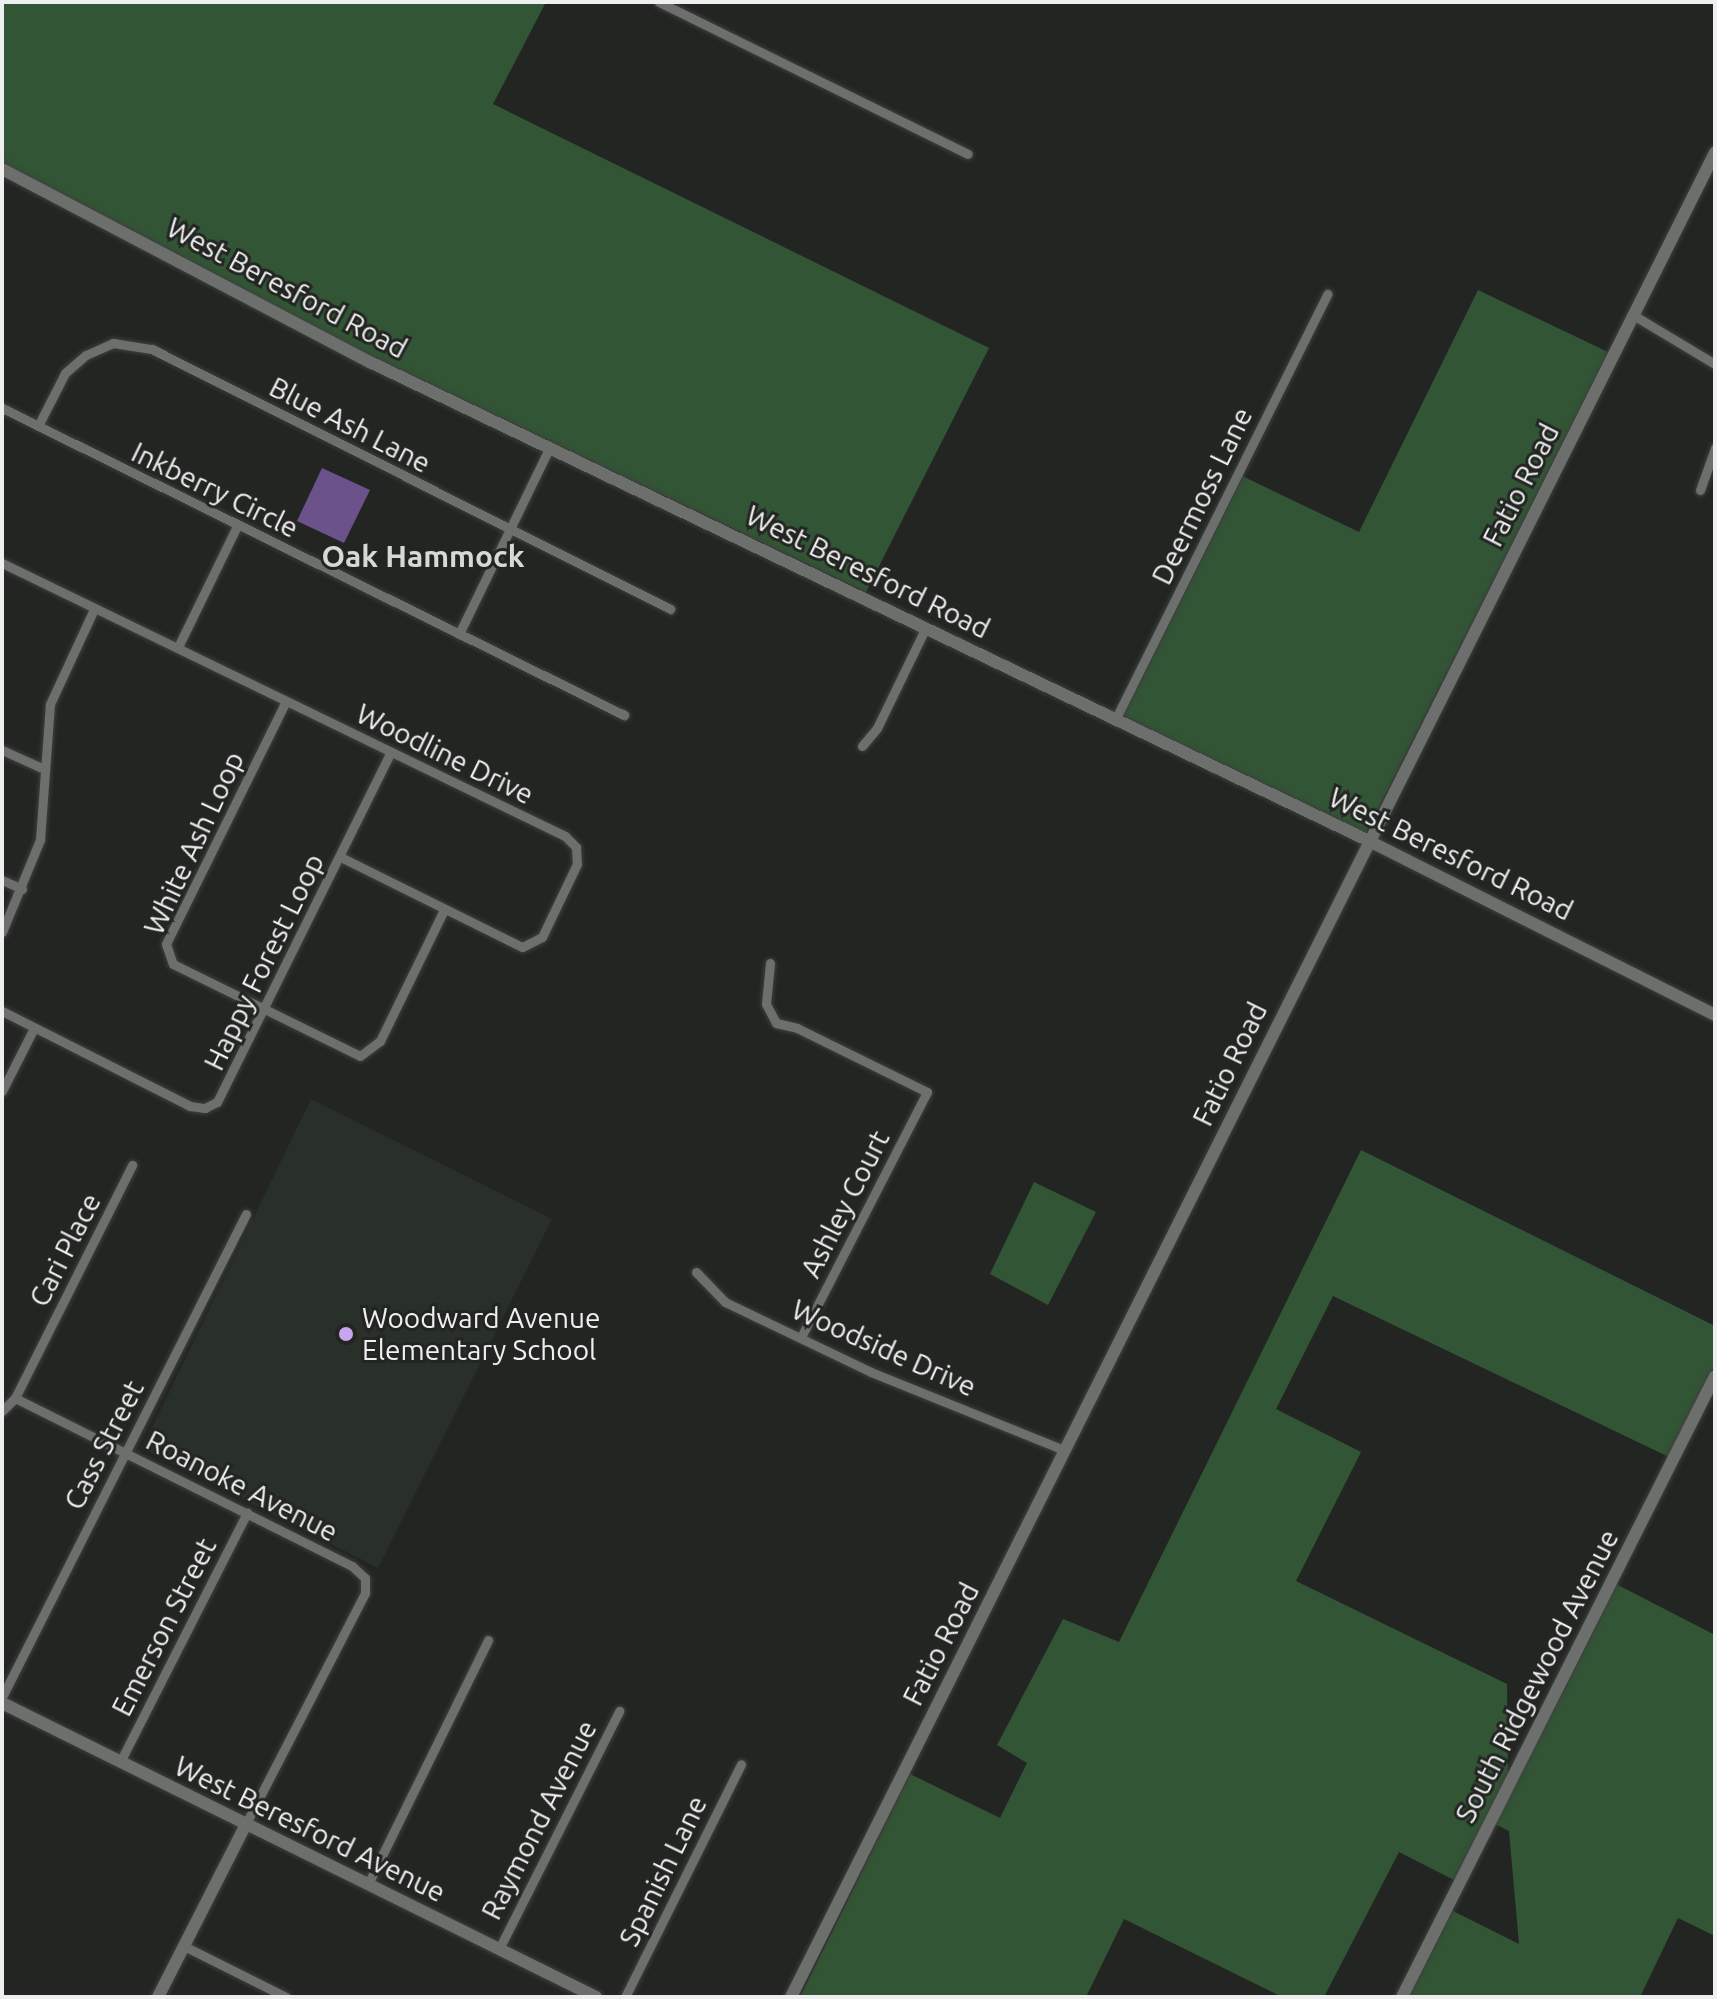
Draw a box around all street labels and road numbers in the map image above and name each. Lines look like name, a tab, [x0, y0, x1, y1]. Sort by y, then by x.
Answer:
street label: West Beresford Road	[161, 211, 413, 365]
street label: Blue Ash Lane	[264, 370, 436, 480]
street label: Deermoss Lane	[1145, 402, 1259, 590]
street label: Fatio Road	[1476, 418, 1566, 552]
street label: Inkberry Circle	[126, 435, 304, 545]
street label: West Beresford Road	[741, 498, 995, 646]
street label: Woodline Drive	[351, 697, 539, 811]
street label: White Ash Loop	[137, 746, 251, 940]
street label: West Beresford Road	[1324, 780, 1578, 928]
street label: Happy Forest Loop	[197, 848, 331, 1076]
street label: Fatio Road	[1186, 997, 1274, 1131]
street label: Ashley Court	[794, 1125, 896, 1283]
street label: Cari Place	[22, 1188, 108, 1312]
street label: Woodside Drive	[787, 1292, 981, 1404]
street label: Cass Street	[57, 1375, 151, 1515]
street label: Roanoke Avenue	[141, 1423, 343, 1549]
street label: South Ridgewood Avenue	[1448, 1524, 1626, 1828]
street label: Emerson Street	[105, 1532, 223, 1722]
street label: Fatio Road	[896, 1577, 986, 1711]
street label: Raymond Avenue	[474, 1715, 604, 1925]
street label: West Beresford Avenue	[169, 1749, 451, 1909]
street label: Spanish Lane	[612, 1790, 714, 1952]

